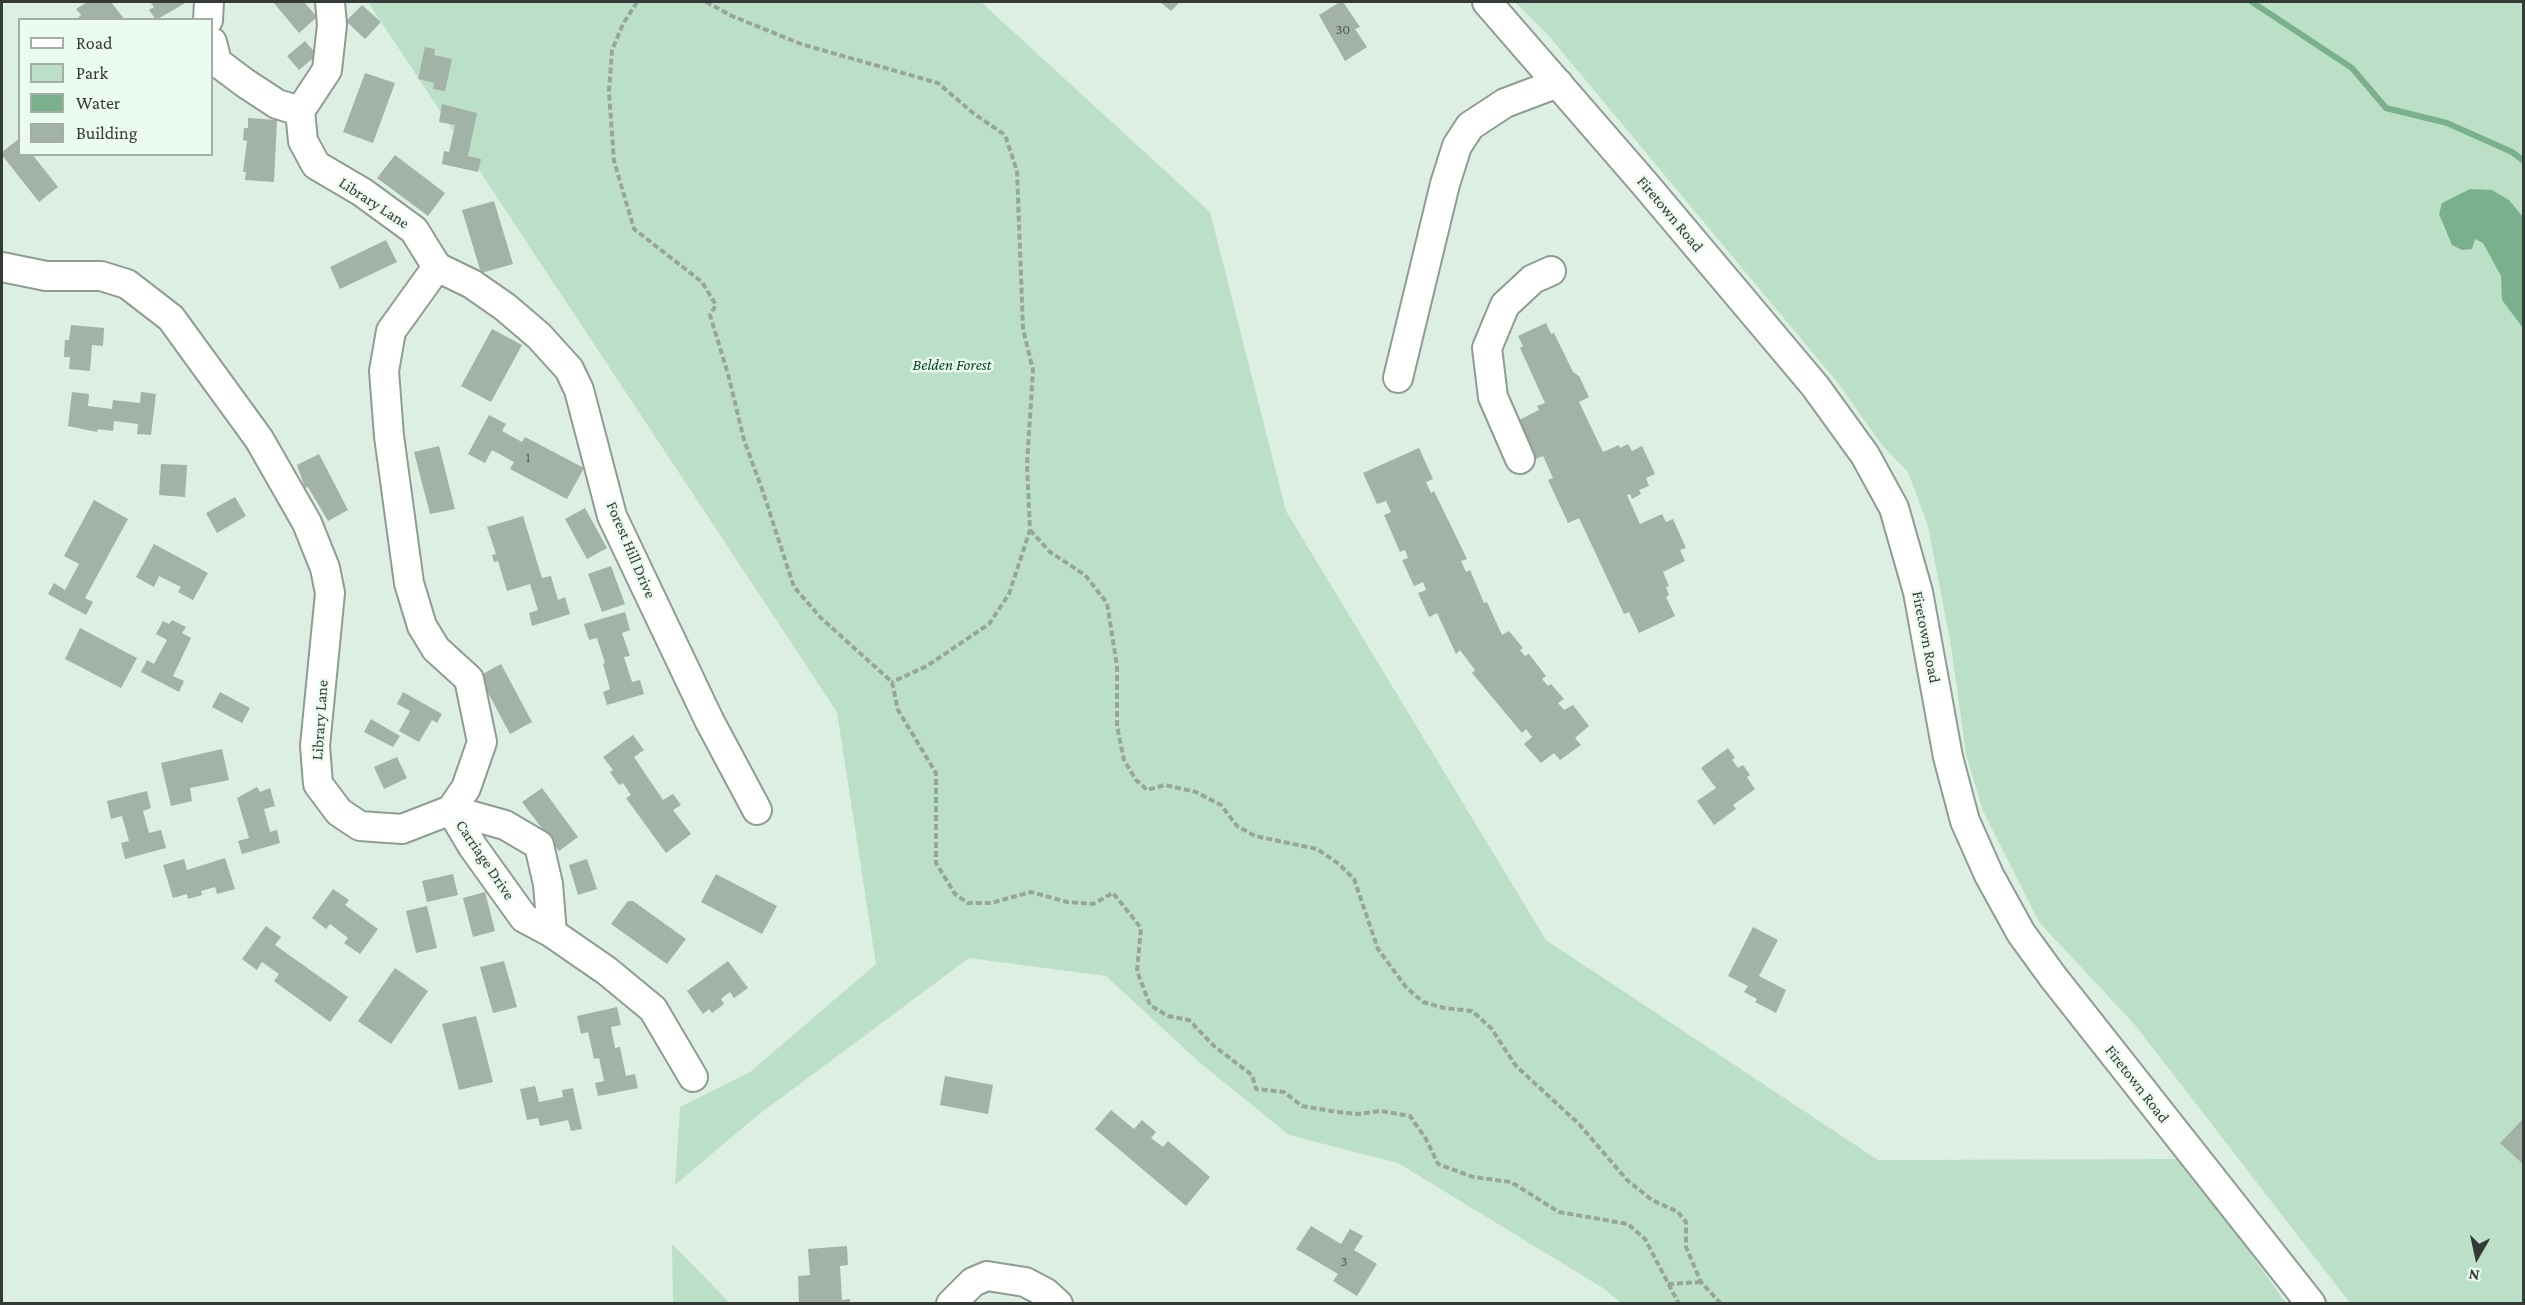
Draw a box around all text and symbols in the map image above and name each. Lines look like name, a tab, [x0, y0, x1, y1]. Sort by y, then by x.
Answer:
legend	[18, 18, 213, 156]
house number: 30	[1336, 22, 1350, 38]
text: Road	[76, 33, 113, 53]
text: Park	[76, 63, 108, 83]
text: Water	[76, 93, 120, 113]
text: Building	[76, 123, 137, 143]
street label: Firetown Road	[1633, 172, 1707, 256]
street label: Library Lane	[335, 173, 413, 233]
park label: Belden Forest	[913, 355, 991, 375]
house number: 1	[526, 450, 530, 466]
street label: Forest Hill Drive	[602, 499, 660, 601]
street label: Firetown Road	[1908, 589, 1944, 685]
street label: Library Lane	[308, 679, 332, 761]
street label: Carriage Drive	[451, 816, 519, 904]
street label: Firetown Road	[2101, 1041, 2173, 1127]
north arrow	[2447, 1227, 2507, 1287]
house number: 3	[1341, 1254, 1347, 1270]
text: N	[2467, 1266, 2481, 1285]

